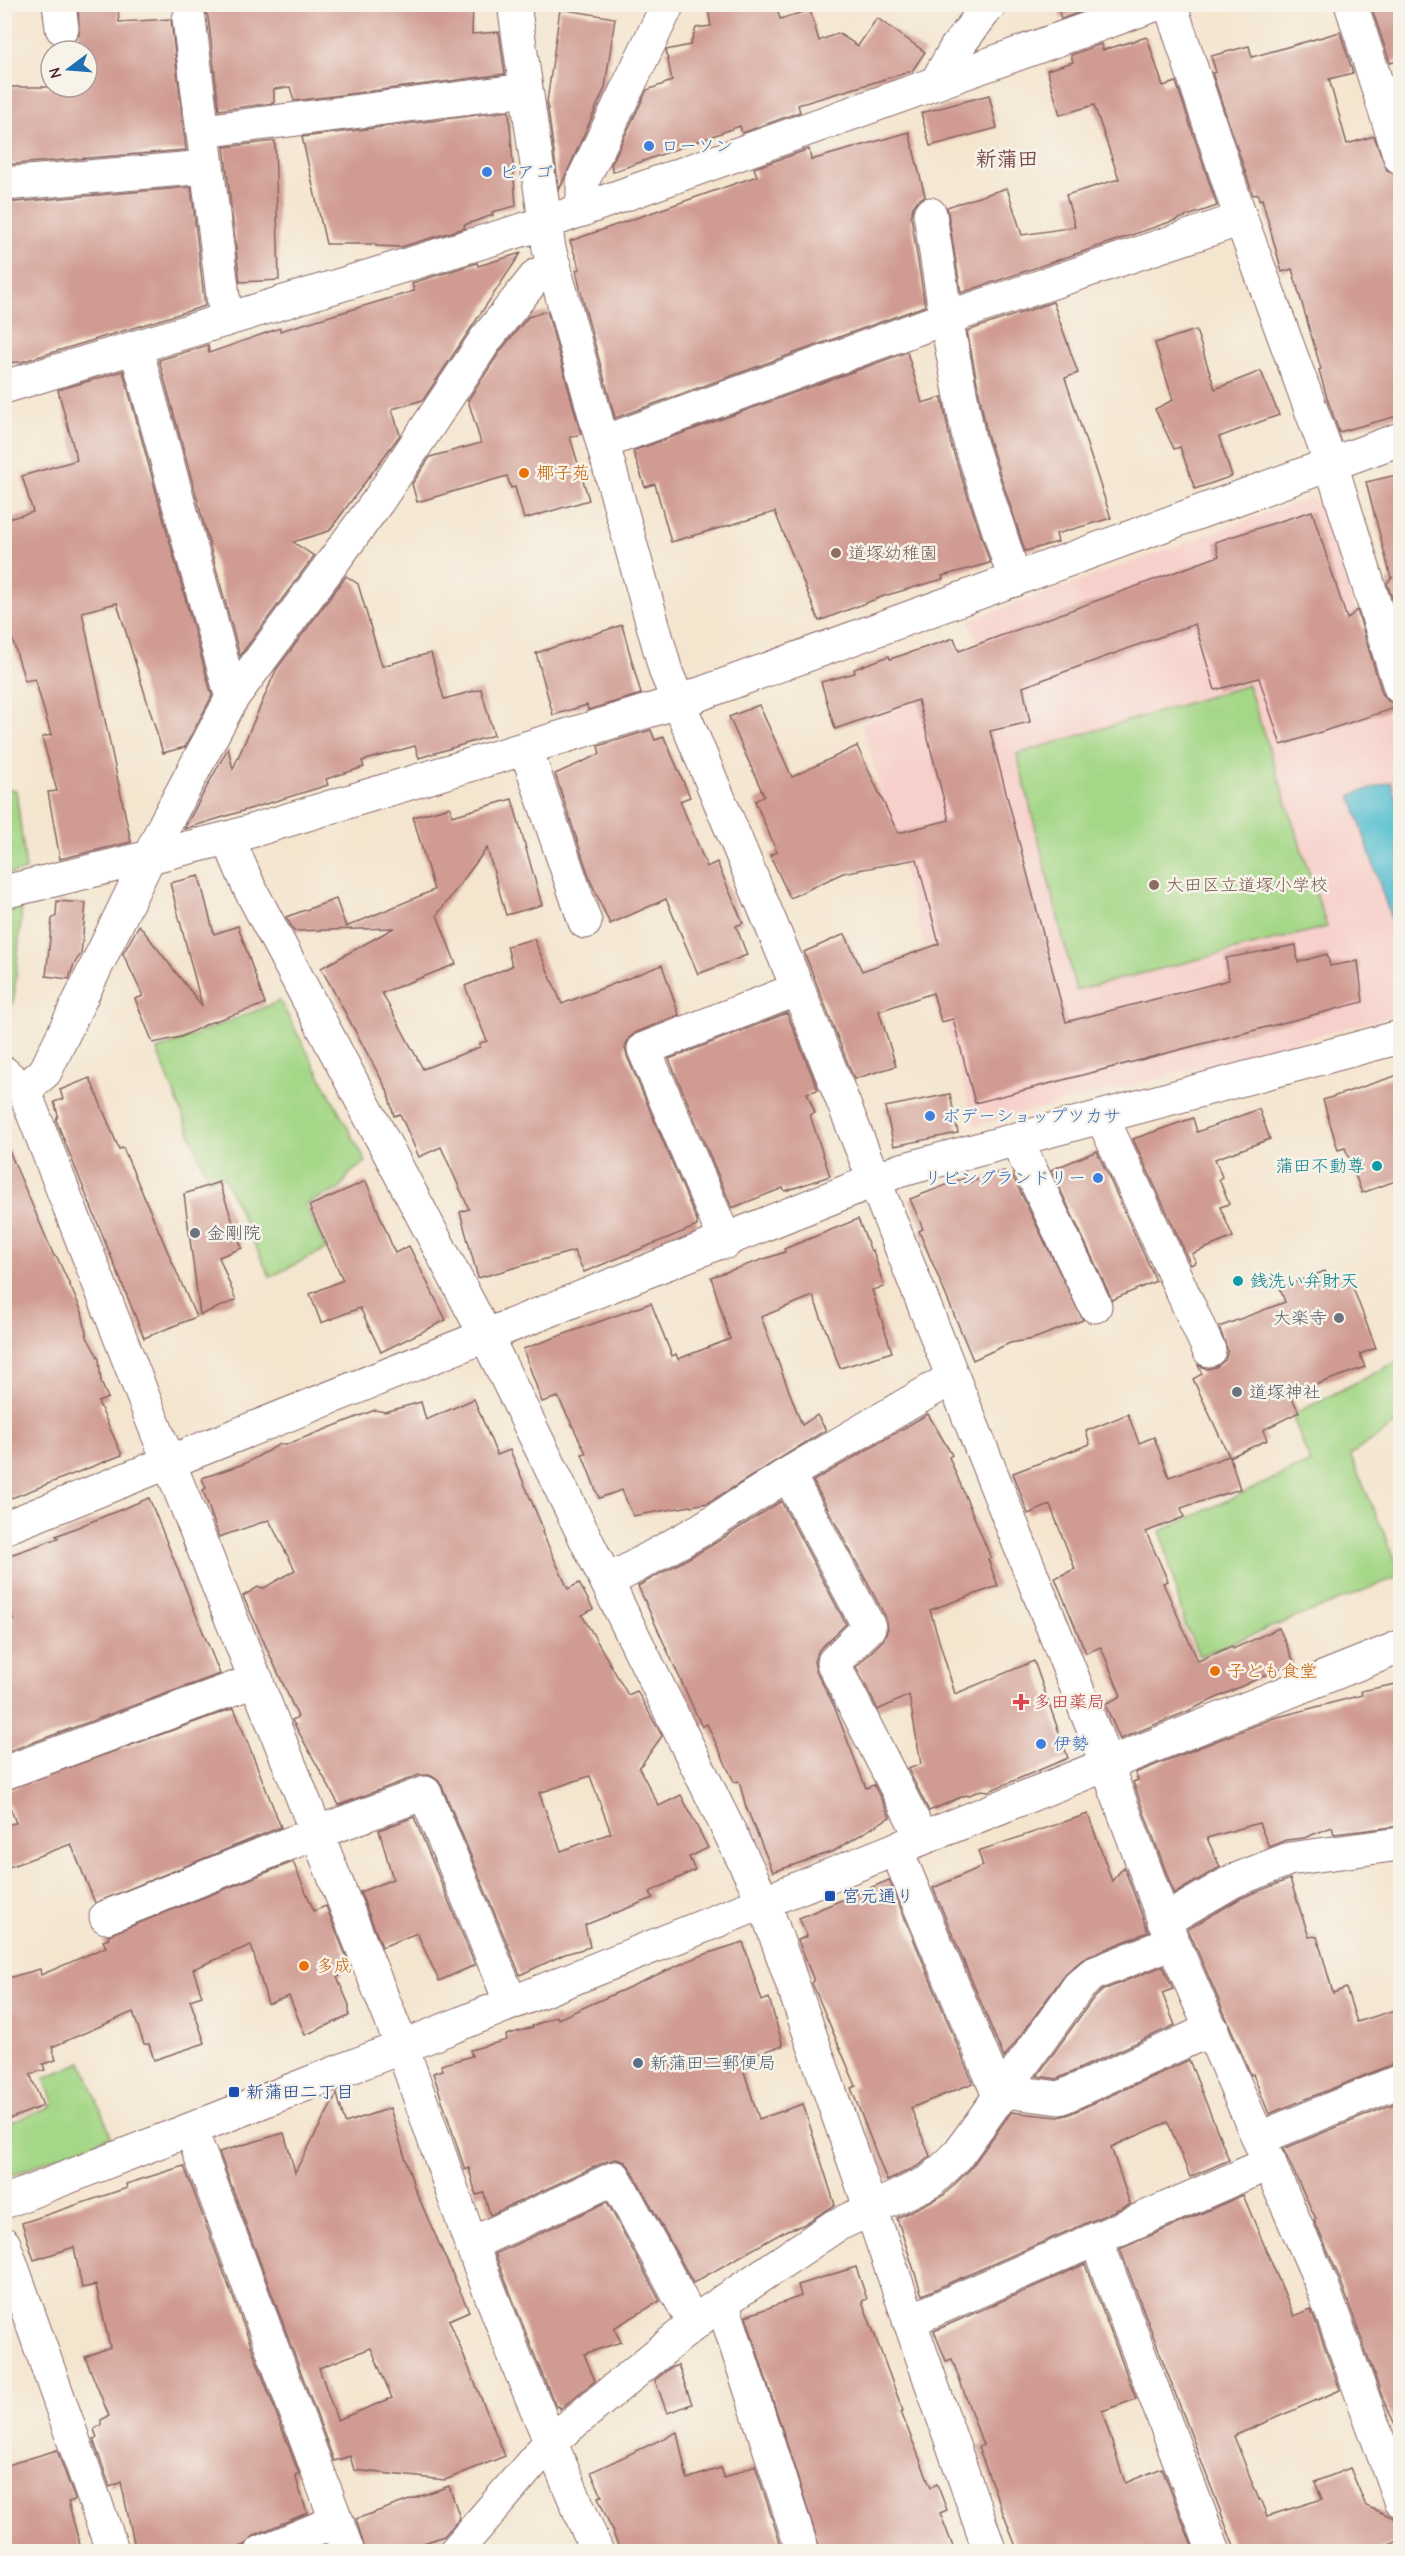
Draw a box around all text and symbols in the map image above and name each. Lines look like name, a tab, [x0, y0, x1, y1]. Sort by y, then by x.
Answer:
north arrow	[39, 39, 99, 99]
text: N	[45, 65, 66, 80]
place label: ローソン	[661, 136, 733, 157]
marker: ローソン	[642, 139, 656, 153]
district label: 新蒲田	[976, 147, 1039, 171]
place label: ピアゴ	[499, 162, 553, 183]
marker: ピアゴ	[480, 165, 494, 179]
place label: 椰子苑	[536, 463, 590, 484]
marker: 椰子苑	[517, 466, 531, 480]
place label: 道塚幼稚園	[848, 543, 938, 564]
marker: 道塚幼稚園	[829, 546, 843, 560]
place label: 大田区立道塚小学校	[1166, 875, 1328, 896]
marker: 大田区立道塚小学校	[1147, 878, 1161, 892]
place label: ボデーショップツカサ	[942, 1106, 1121, 1127]
marker: ボデーショップツカサ	[923, 1109, 937, 1123]
place label: 蒲田不動尊	[1275, 1156, 1365, 1177]
marker: 蒲田不動尊	[1370, 1159, 1384, 1173]
place label: リビングランドリー	[924, 1168, 1086, 1189]
marker: リビングランドリー	[1091, 1171, 1105, 1185]
place label: 金剛院	[207, 1223, 261, 1244]
marker: 金剛院	[188, 1226, 202, 1240]
place label: 銭洗い弁財天	[1250, 1271, 1358, 1292]
marker: 銭洗い弁財天	[1231, 1274, 1245, 1288]
place label: 大楽寺	[1273, 1308, 1327, 1329]
marker: 大楽寺	[1332, 1311, 1346, 1325]
place label: 道塚神社	[1249, 1382, 1321, 1403]
marker: 道塚神社	[1230, 1385, 1244, 1399]
place label: 子ども食堂	[1227, 1661, 1317, 1682]
marker: 子ども食堂	[1208, 1664, 1222, 1678]
place label: 多田薬局	[1033, 1692, 1105, 1713]
marker: 多田薬局	[1014, 1695, 1028, 1709]
place label: 伊勢	[1053, 1734, 1089, 1755]
marker: 伊勢	[1034, 1737, 1048, 1751]
place label: 宮元通り	[842, 1886, 914, 1907]
marker: 宮元通り	[823, 1889, 837, 1903]
place label: 多成	[316, 1956, 352, 1977]
marker: 多成	[297, 1959, 311, 1973]
place label: 新蒲田二郵便局	[650, 2053, 776, 2074]
marker: 新蒲田二郵便局	[631, 2056, 645, 2070]
place label: 新蒲田二丁目	[246, 2082, 354, 2103]
marker: 新蒲田二丁目	[227, 2085, 241, 2099]

